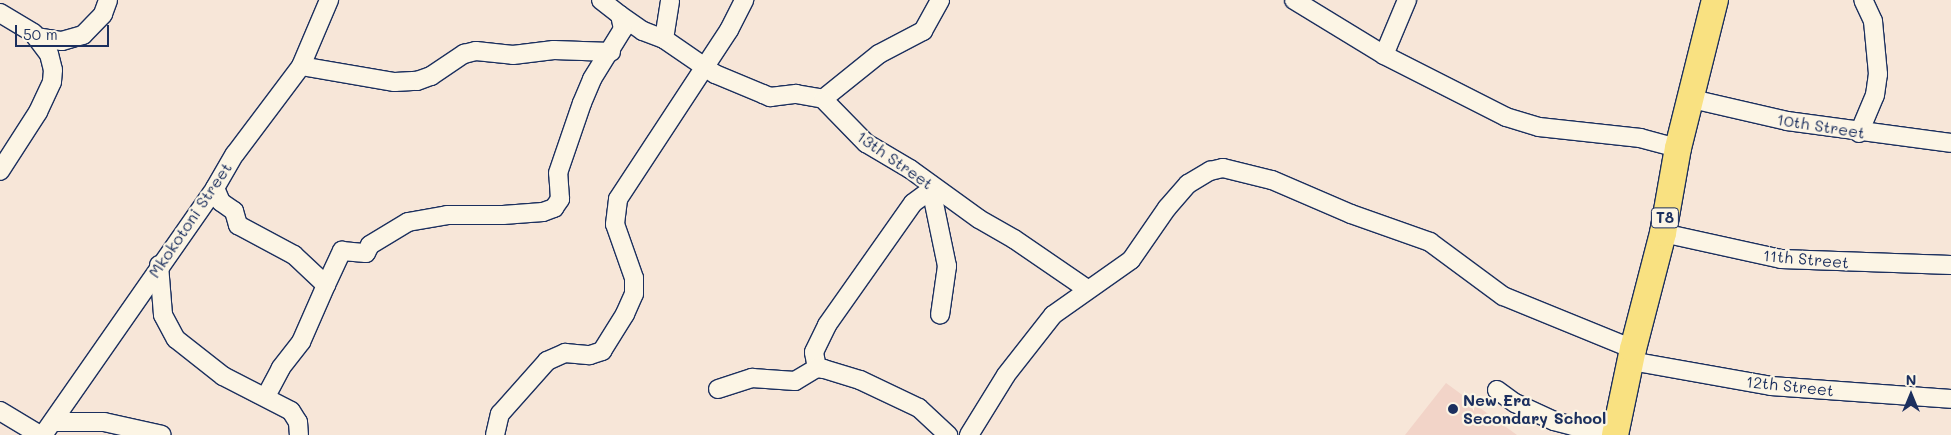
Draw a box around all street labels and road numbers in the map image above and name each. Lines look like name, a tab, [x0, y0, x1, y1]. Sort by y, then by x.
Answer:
street label: 10th Street	[1775, 110, 1867, 142]
street label: 13th Street	[853, 127, 937, 193]
street label: Mkokotoni Street	[144, 159, 236, 281]
road number: T8	[1650, 206, 1680, 230]
street label: 11th Street	[1762, 246, 1850, 272]
street label: 12th Street	[1745, 372, 1835, 400]

